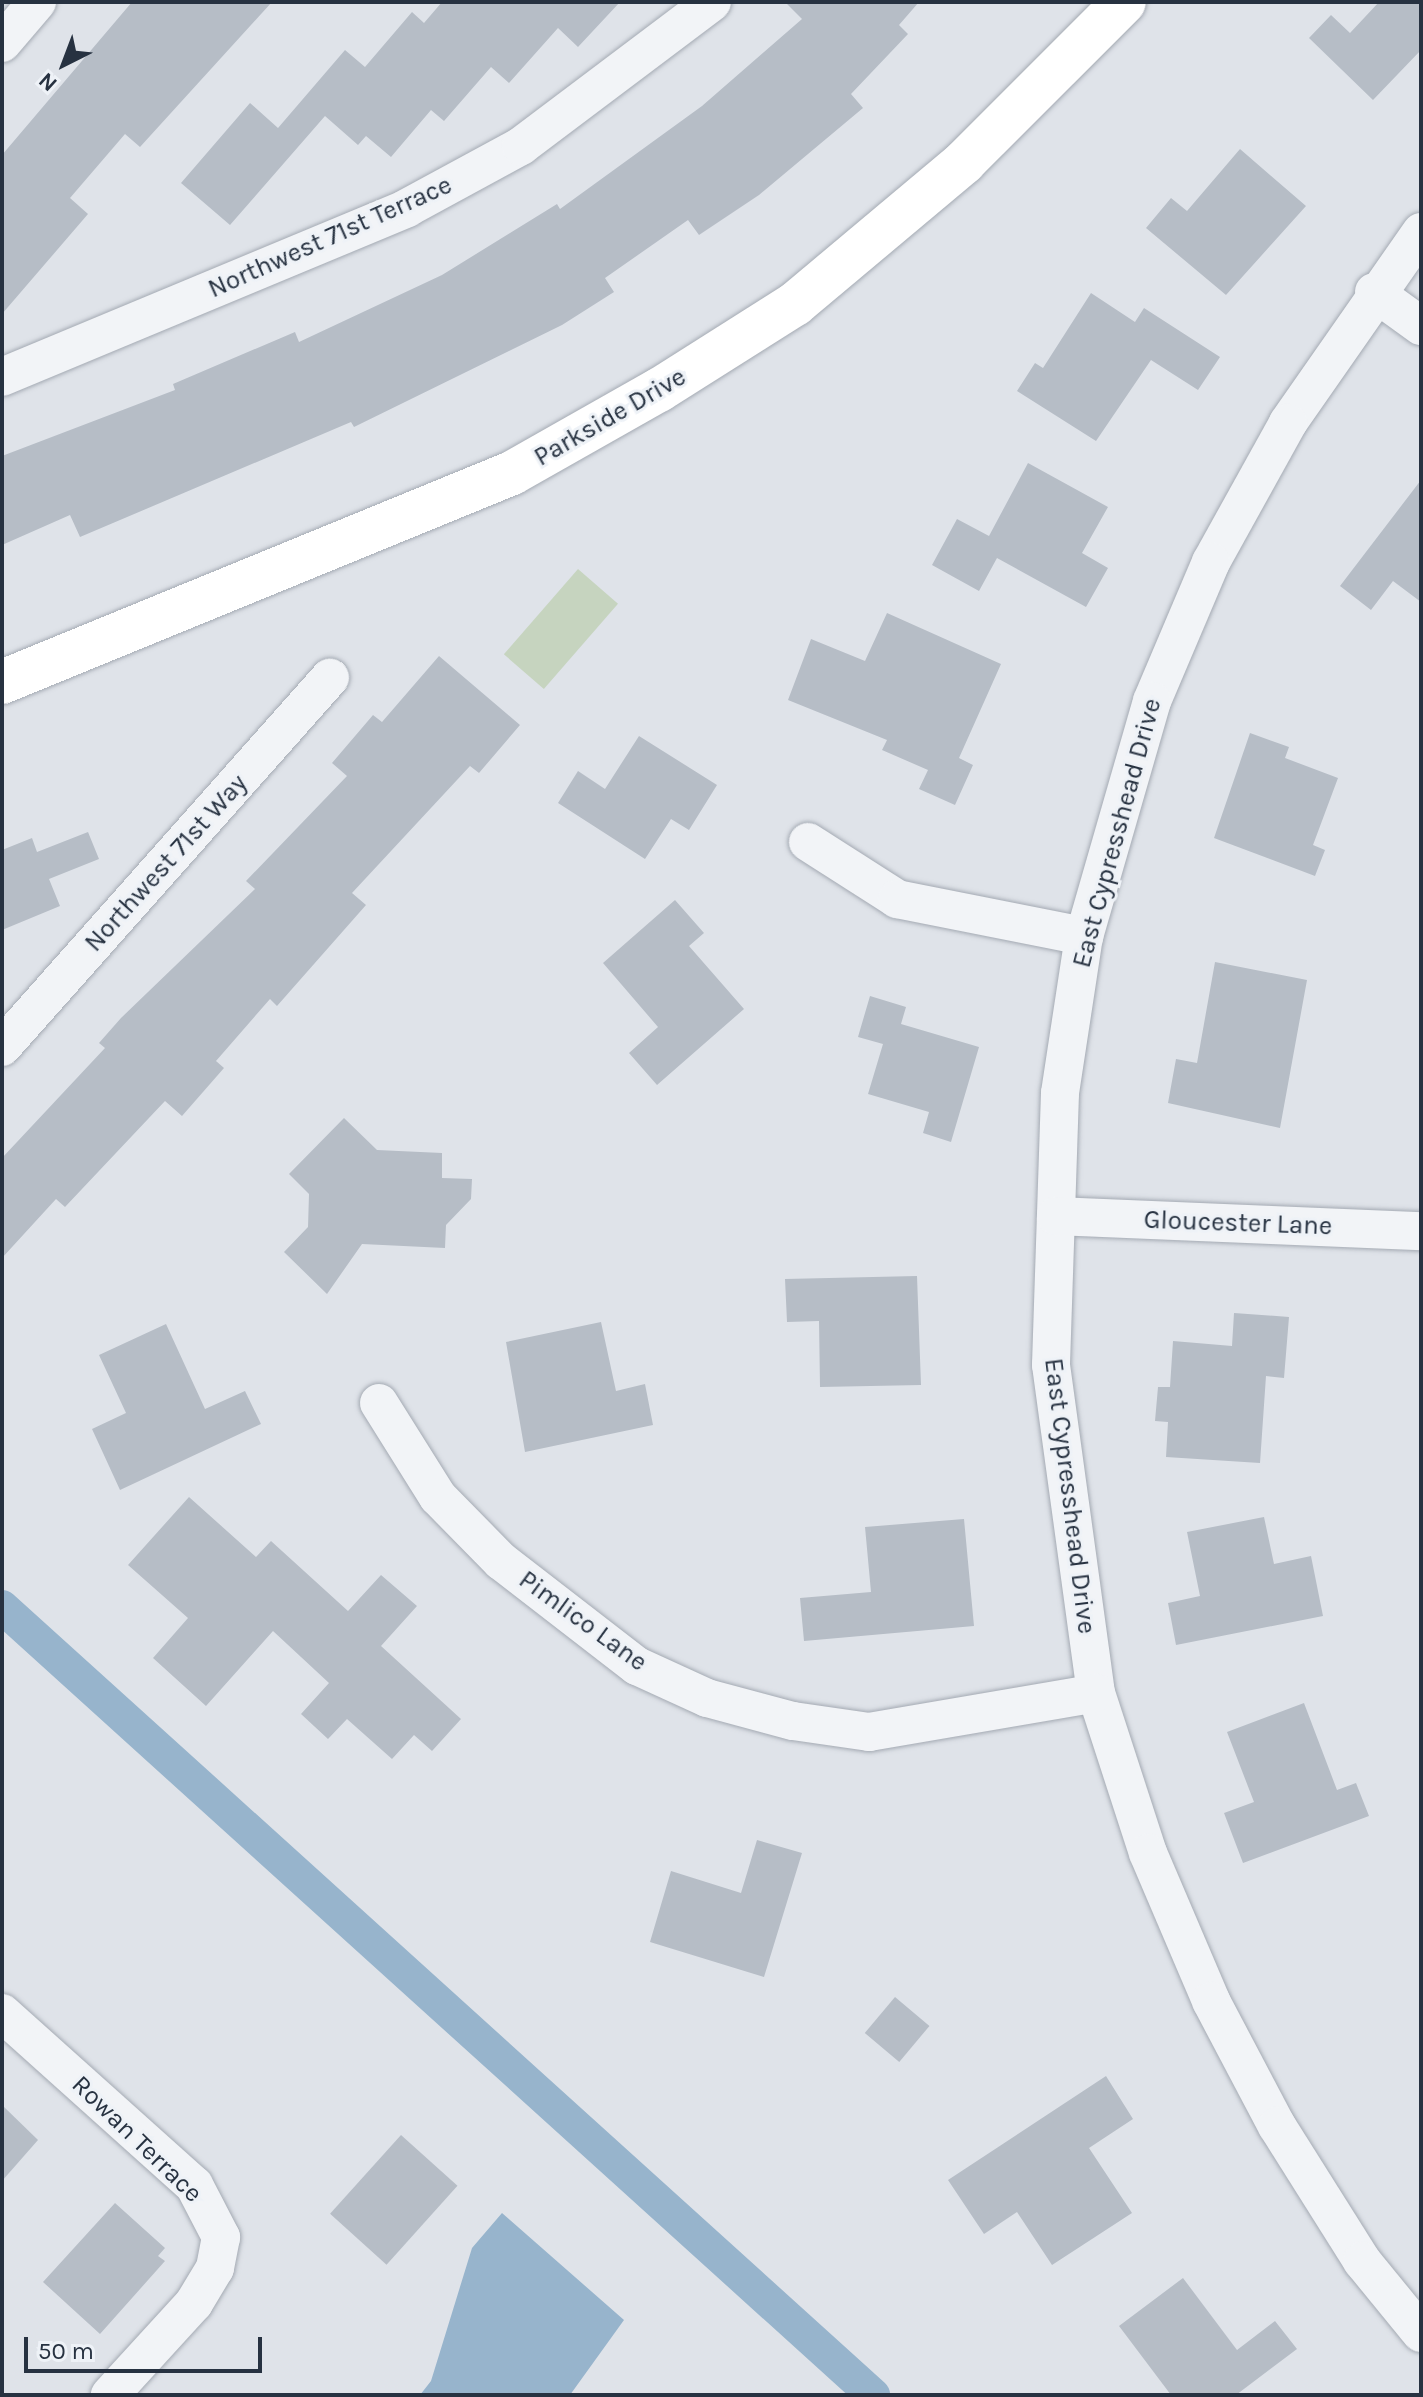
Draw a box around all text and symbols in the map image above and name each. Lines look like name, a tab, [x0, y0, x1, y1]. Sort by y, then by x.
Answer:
north arrow	[24, 24, 104, 104]
text: N	[33, 67, 63, 97]
street label: Northwest 71st Terrace	[203, 169, 457, 305]
street label: Parkside Drive	[529, 361, 691, 473]
street label: East Cypresshead Drive	[1066, 695, 1168, 971]
street label: Northwest 71st Way	[78, 768, 254, 958]
street label: Gloucester Lane	[1143, 1204, 1333, 1242]
street label: East Cypresshead Drive	[1038, 1356, 1102, 1636]
street label: Pimlico Lane	[513, 1564, 653, 1678]
street label: Rowan Terrace	[65, 2069, 209, 2209]
scale bar	[28, 2321, 266, 2371]
text: 50 m	[38, 2337, 94, 2365]

